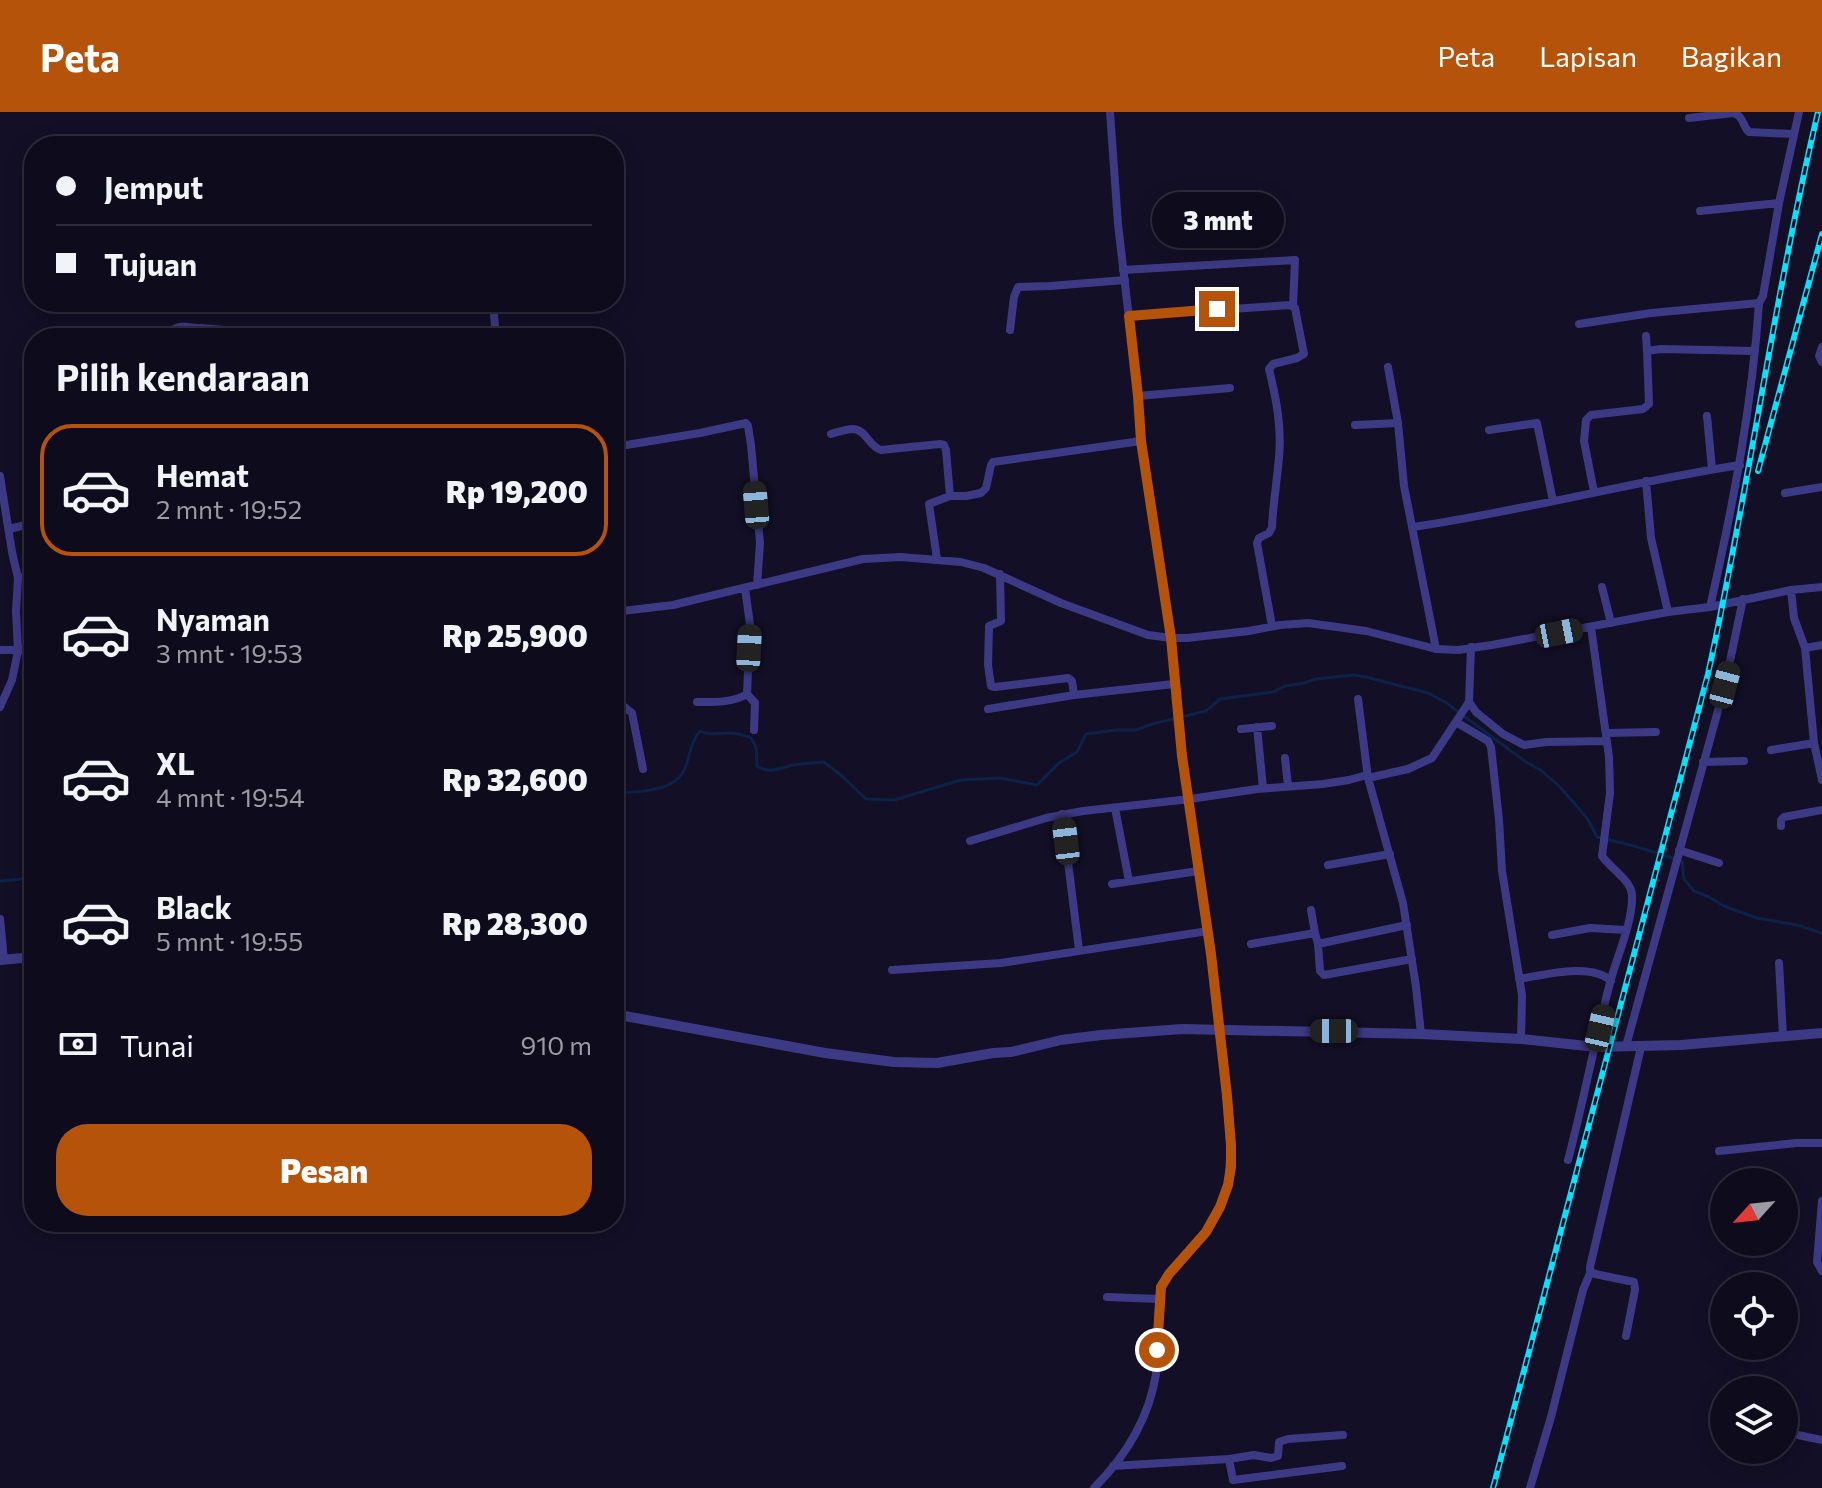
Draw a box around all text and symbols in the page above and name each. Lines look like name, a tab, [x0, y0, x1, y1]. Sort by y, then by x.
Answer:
text: Peta	[40, 33, 120, 80]
text: Peta	[1437, 39, 1495, 73]
text: Lapisan	[1539, 39, 1637, 73]
text: Bagikan	[1681, 39, 1782, 73]
text: Jemput	[104, 168, 203, 205]
callout: 3 mnt	[1151, 193, 1283, 249]
text: 3 mnt	[1183, 204, 1253, 235]
text: Tujuan	[104, 245, 197, 282]
route end	[1199, 291, 1235, 327]
text: Pilih kendaraan	[56, 354, 310, 398]
icon: car	[60, 454, 132, 526]
text: Hemat	[156, 456, 249, 493]
text: Rp 19,200	[446, 472, 588, 509]
car	[742, 480, 770, 530]
text: 2 mnt · 19:52	[156, 493, 302, 524]
icon: car	[60, 598, 132, 670]
text: Nyaman	[156, 600, 270, 637]
text: Rp 25,900	[442, 616, 588, 653]
car	[1533, 617, 1585, 649]
car	[736, 623, 762, 673]
text: 3 mnt · 19:53	[156, 637, 303, 668]
car	[1707, 659, 1743, 711]
icon: car	[60, 742, 132, 814]
text: XL	[156, 744, 195, 781]
text: Rp 32,600	[442, 760, 588, 797]
text: 4 mnt · 19:54	[156, 781, 305, 812]
car	[1051, 816, 1081, 866]
icon: car	[60, 886, 132, 958]
text: Black	[156, 888, 232, 925]
text: Rp 28,300	[442, 904, 588, 941]
text: 5 mnt · 19:55	[156, 925, 303, 956]
car	[1583, 1002, 1617, 1054]
car	[1310, 1019, 1358, 1043]
icon: cash	[56, 1022, 100, 1066]
text: Tunai	[120, 1026, 194, 1063]
text: 910 m	[520, 1029, 592, 1060]
button: Pesan	[56, 1124, 592, 1216]
north arrow	[1710, 1168, 1798, 1256]
map controls	[1710, 1168, 1798, 1464]
button: locate	[1710, 1272, 1798, 1360]
route start	[1139, 1332, 1175, 1368]
button: layers	[1710, 1376, 1798, 1464]

